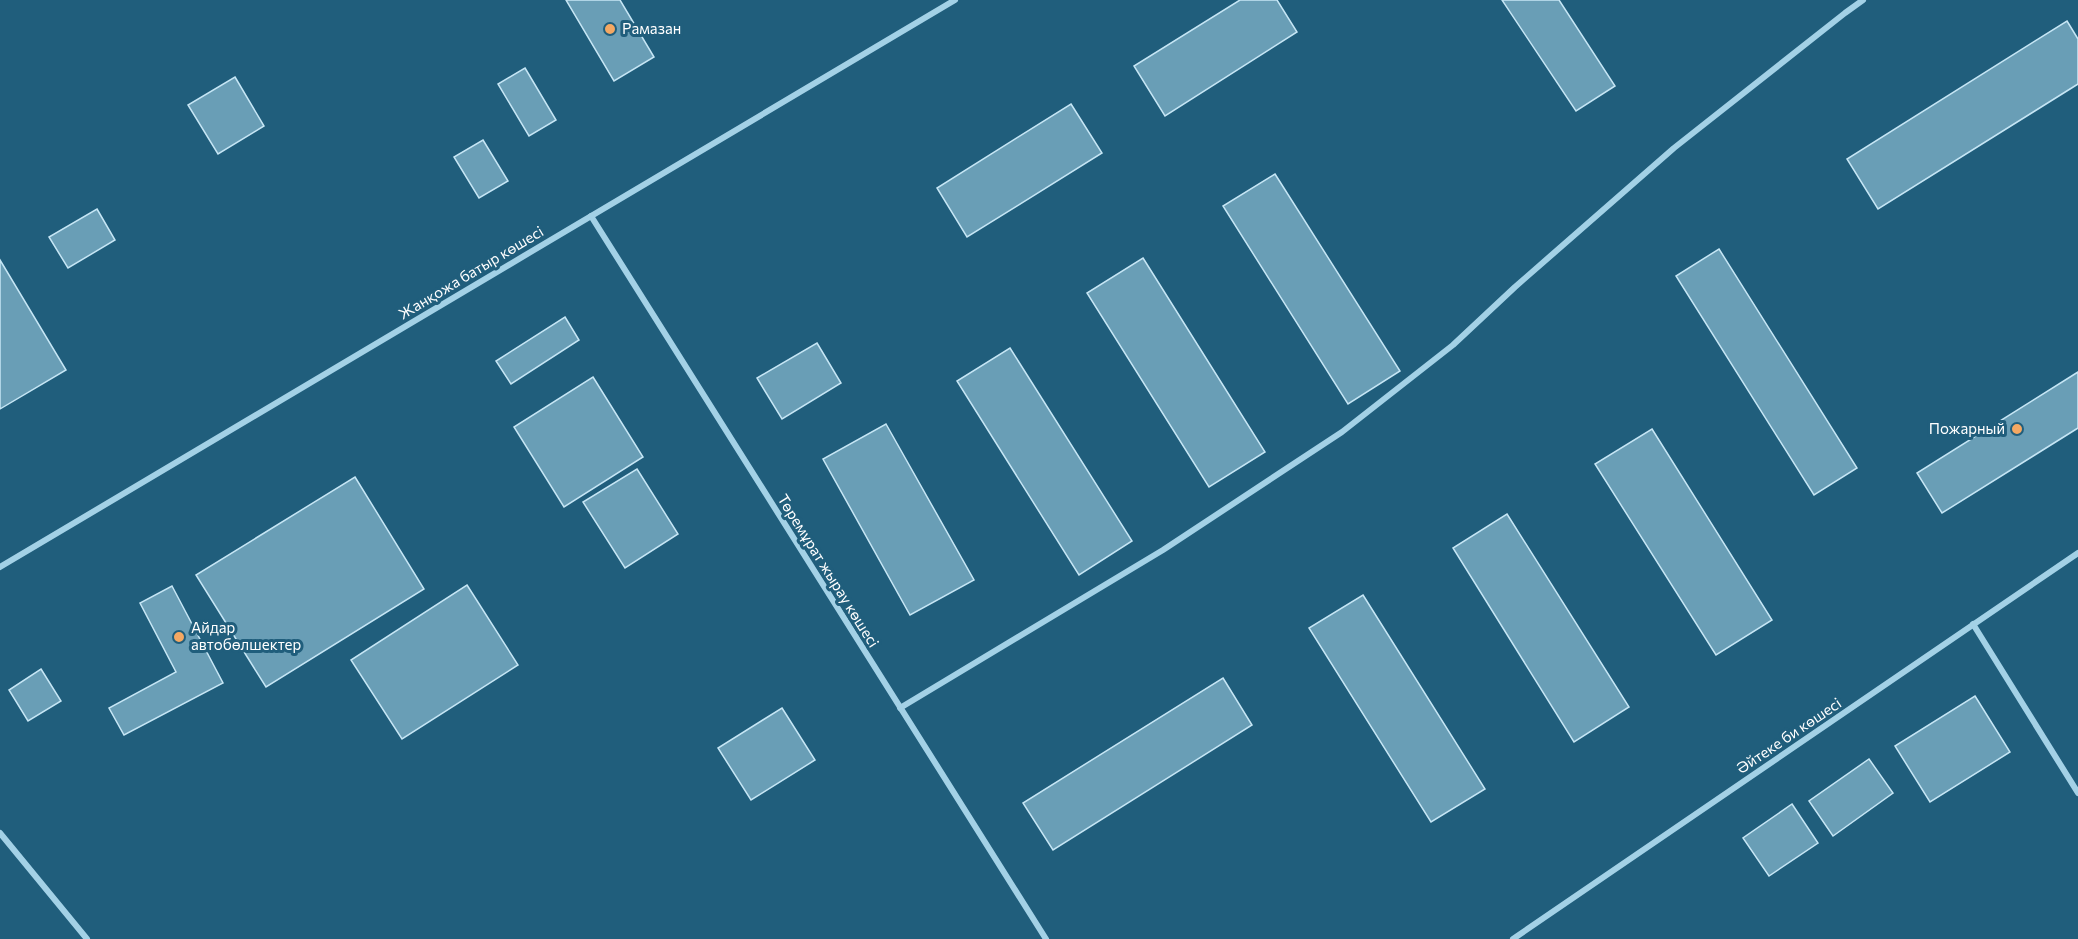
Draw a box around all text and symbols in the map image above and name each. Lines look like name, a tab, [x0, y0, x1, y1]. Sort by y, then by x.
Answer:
place label: Рамазан	[622, 19, 681, 37]
marker: Рамазан	[603, 22, 617, 36]
street label: Жанқожа батыр көшесі	[395, 222, 546, 323]
place label: Пожарный	[1929, 419, 2005, 437]
marker: Пожарный	[2010, 422, 2024, 436]
street label: Төремұрат жырау көшесі	[774, 491, 883, 650]
place label: Айдар автобөлшектер	[191, 618, 301, 653]
marker: Айдар автобөлшектер	[172, 630, 186, 644]
street label: Әйтеке би көшесі	[1733, 693, 1844, 777]

